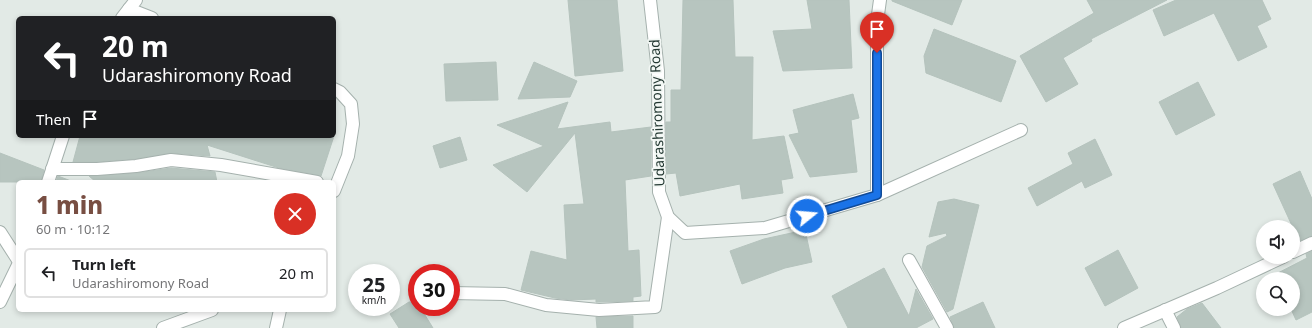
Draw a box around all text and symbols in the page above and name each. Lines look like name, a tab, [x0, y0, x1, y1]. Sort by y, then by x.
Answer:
pin	[860, 12, 894, 53]
icon: arrive	[866, 18, 888, 40]
text: 20 m	[102, 27, 169, 65]
icon: left	[36, 32, 88, 84]
street label: Udarashiromony Road	[644, 39, 669, 187]
text: Udarashiromony Road	[102, 63, 292, 87]
icon: arrive	[79, 108, 101, 130]
text: Then	[36, 109, 71, 129]
text: 1 min	[36, 188, 103, 221]
button: close	[274, 193, 316, 235]
position arrow	[786, 195, 828, 237]
text: 60 m · 10:12	[36, 220, 110, 238]
map controls	[1256, 220, 1300, 316]
button: sound	[1256, 220, 1300, 264]
text: Turn left	[72, 254, 136, 274]
icon: left	[38, 262, 60, 284]
text: 20 m	[279, 263, 314, 283]
speed limit sign: 30	[408, 264, 460, 316]
text: 25	[363, 271, 385, 298]
button: search	[1256, 272, 1300, 316]
text: Udarashiromony Road	[72, 274, 209, 292]
text: km/h	[362, 293, 386, 307]

